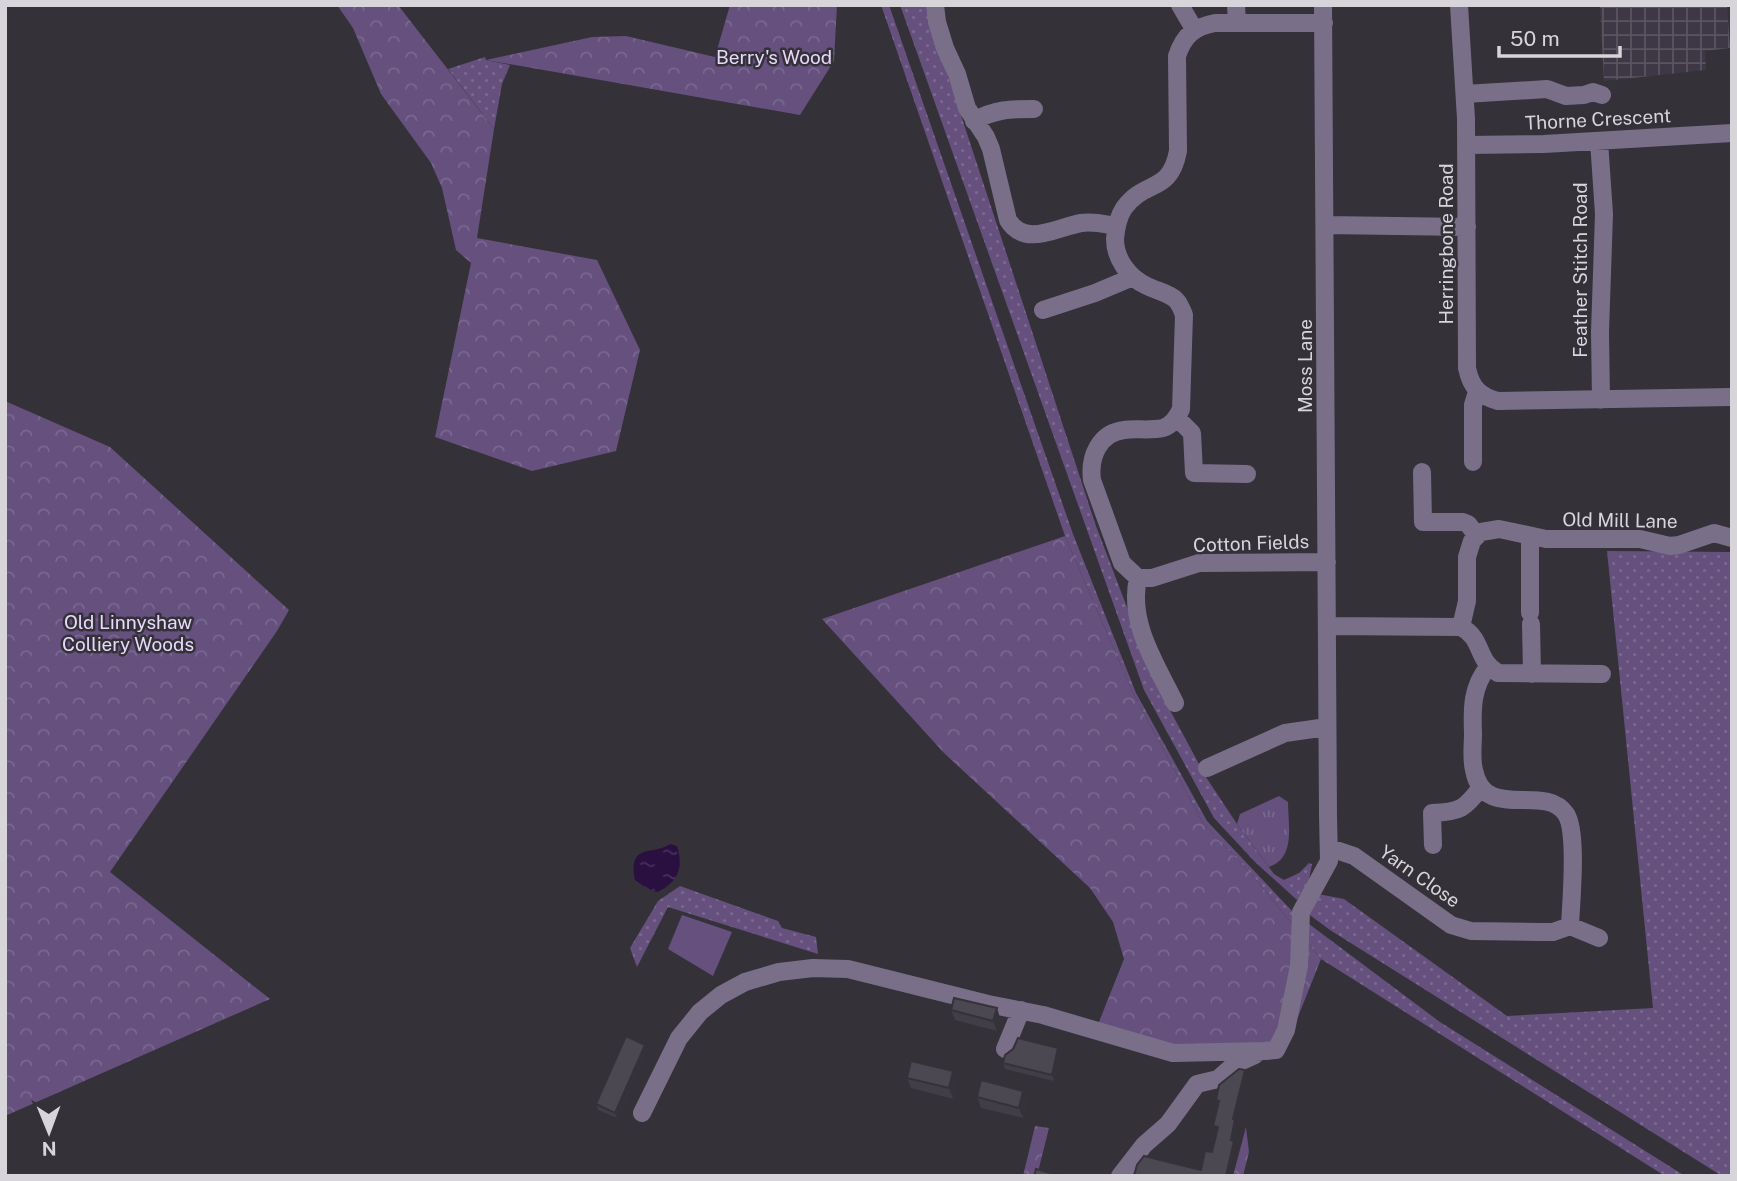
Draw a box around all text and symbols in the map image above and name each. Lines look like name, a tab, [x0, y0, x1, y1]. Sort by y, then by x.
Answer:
scale bar	[1499, 14, 1620, 58]
text: 50 m	[1510, 26, 1560, 51]
park label: Berry's Wood	[716, 46, 832, 68]
street label: Thorne Crescent	[1524, 104, 1672, 134]
street label: Herringbone Road	[1435, 164, 1457, 324]
street label: Feather Stitch Road	[1569, 182, 1591, 358]
street label: Moss Lane	[1294, 319, 1316, 413]
street label: Old Mill Lane	[1562, 508, 1678, 532]
street label: Cotton Fields	[1193, 530, 1309, 556]
park label: Old Linnyshaw Colliery Woods	[62, 611, 194, 655]
street label: Yarn Close	[1375, 840, 1465, 912]
north arrow	[14, 1097, 84, 1167]
text: N	[42, 1138, 57, 1160]

